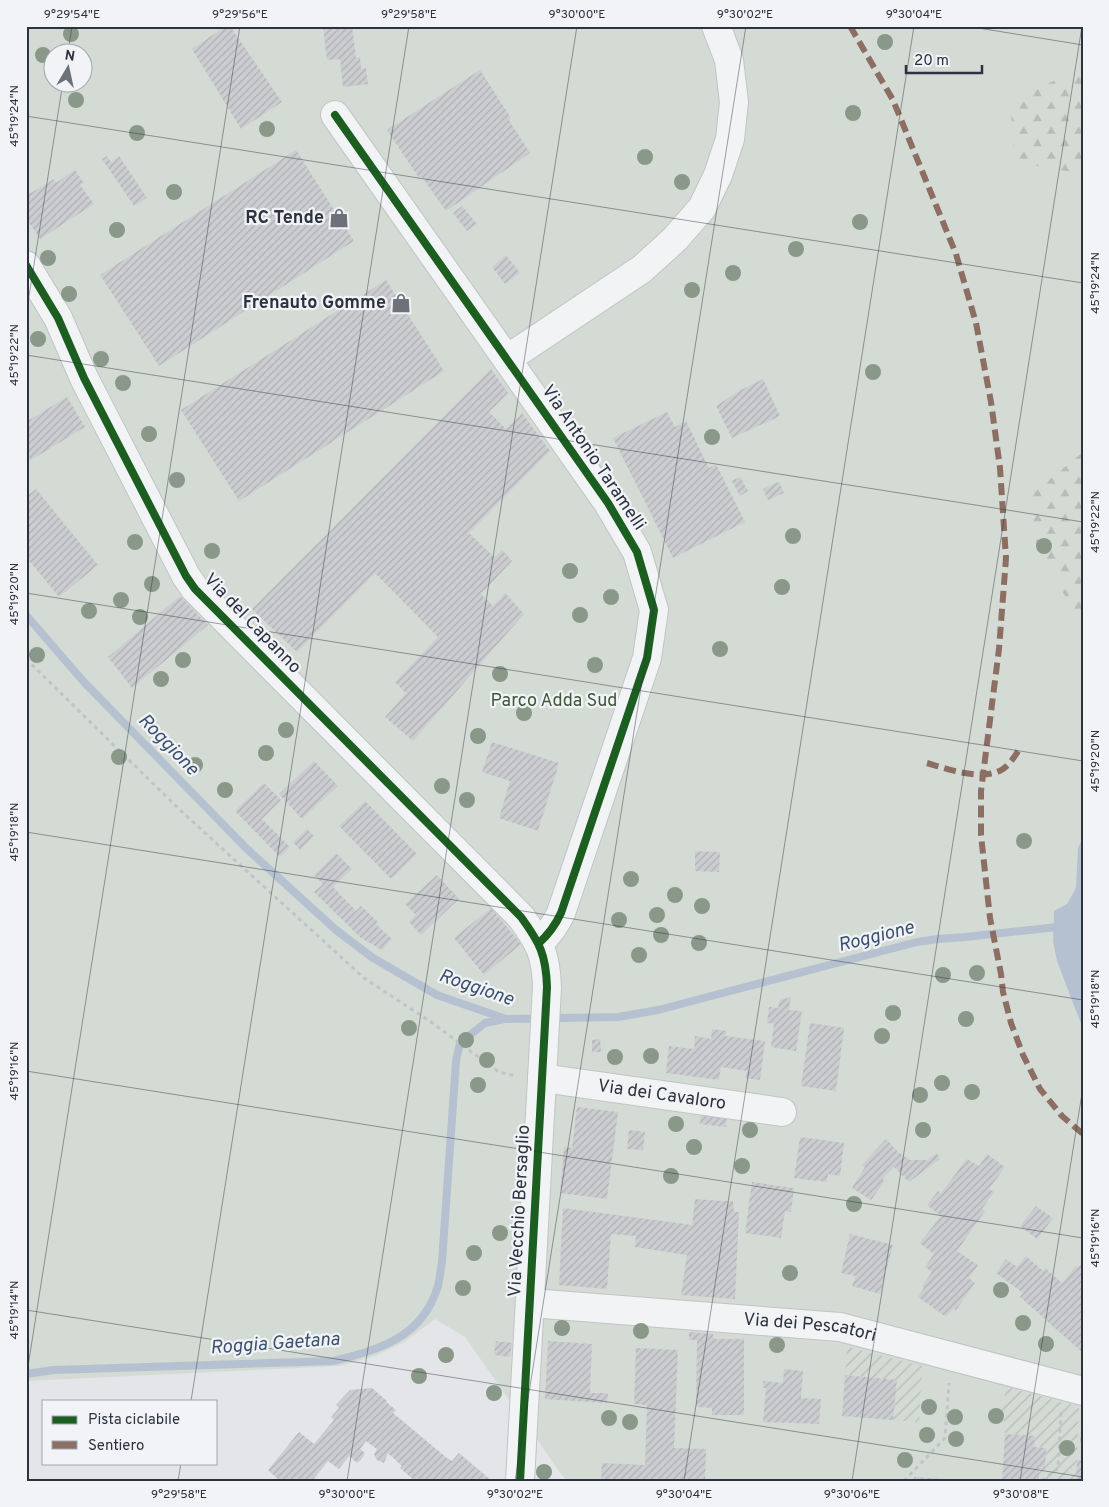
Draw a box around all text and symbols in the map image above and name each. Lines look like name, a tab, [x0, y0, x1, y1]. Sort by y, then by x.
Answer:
text: 9°29'54"E	[44, 7, 100, 23]
text: 9°29'56"E	[212, 7, 268, 23]
text: 9°29'58"E	[381, 7, 437, 23]
text: 9°30'00"E	[549, 7, 605, 23]
text: 9°30'02"E	[717, 7, 773, 23]
text: 9°30'04"E	[886, 7, 942, 23]
north arrow	[42, 42, 92, 92]
scale bar	[906, 42, 983, 74]
text: N	[63, 47, 76, 66]
text: 20 m	[914, 52, 949, 71]
text: 45°19'24"N	[7, 85, 23, 147]
place label: RC Tende	[245, 207, 324, 230]
shop icon: RC Tende	[328, 207, 350, 229]
text: 45°19'24"N	[1088, 252, 1104, 314]
place label: Frenauto Gomme	[243, 292, 386, 315]
shop icon: Frenauto Gomme	[390, 292, 412, 314]
text: 45°19'22"N	[7, 324, 23, 386]
street label: Via Antonio Taramelli	[536, 381, 650, 535]
text: 45°19'22"N	[1088, 491, 1104, 553]
text: 45°19'20"N	[7, 563, 23, 625]
street label: Via del Capanno	[198, 569, 306, 679]
park label: Parco Adda Sud	[491, 690, 617, 713]
water label: Roggione	[132, 709, 204, 781]
text: 45°19'20"N	[1088, 730, 1104, 792]
text: 45°19'18"N	[7, 802, 23, 862]
water label: Roggione	[836, 916, 917, 958]
water label: Roggione	[436, 964, 517, 1012]
text: 45°19'18"N	[1088, 969, 1104, 1029]
text: 45°19'16"N	[7, 1042, 23, 1101]
street label: Via dei Cavaloro	[596, 1075, 727, 1115]
street label: Via Vecchio Bersaglio	[504, 1124, 536, 1298]
text: 45°19'16"N	[1088, 1209, 1104, 1268]
text: 45°19'14"N	[7, 1280, 23, 1340]
street label: Via dei Pescatori	[742, 1308, 879, 1348]
water label: Roggia Gaetana	[209, 1327, 341, 1361]
legend	[42, 1400, 218, 1464]
text: Pista ciclabile	[88, 1411, 180, 1430]
text: Sentiero	[88, 1437, 144, 1456]
text: 9°29'58"E	[151, 1487, 207, 1503]
text: 9°30'00"E	[319, 1487, 375, 1503]
text: 9°30'02"E	[487, 1487, 543, 1503]
text: 9°30'04"E	[656, 1487, 712, 1503]
text: 9°30'06"E	[824, 1487, 880, 1503]
text: 9°30'08"E	[993, 1487, 1049, 1503]

